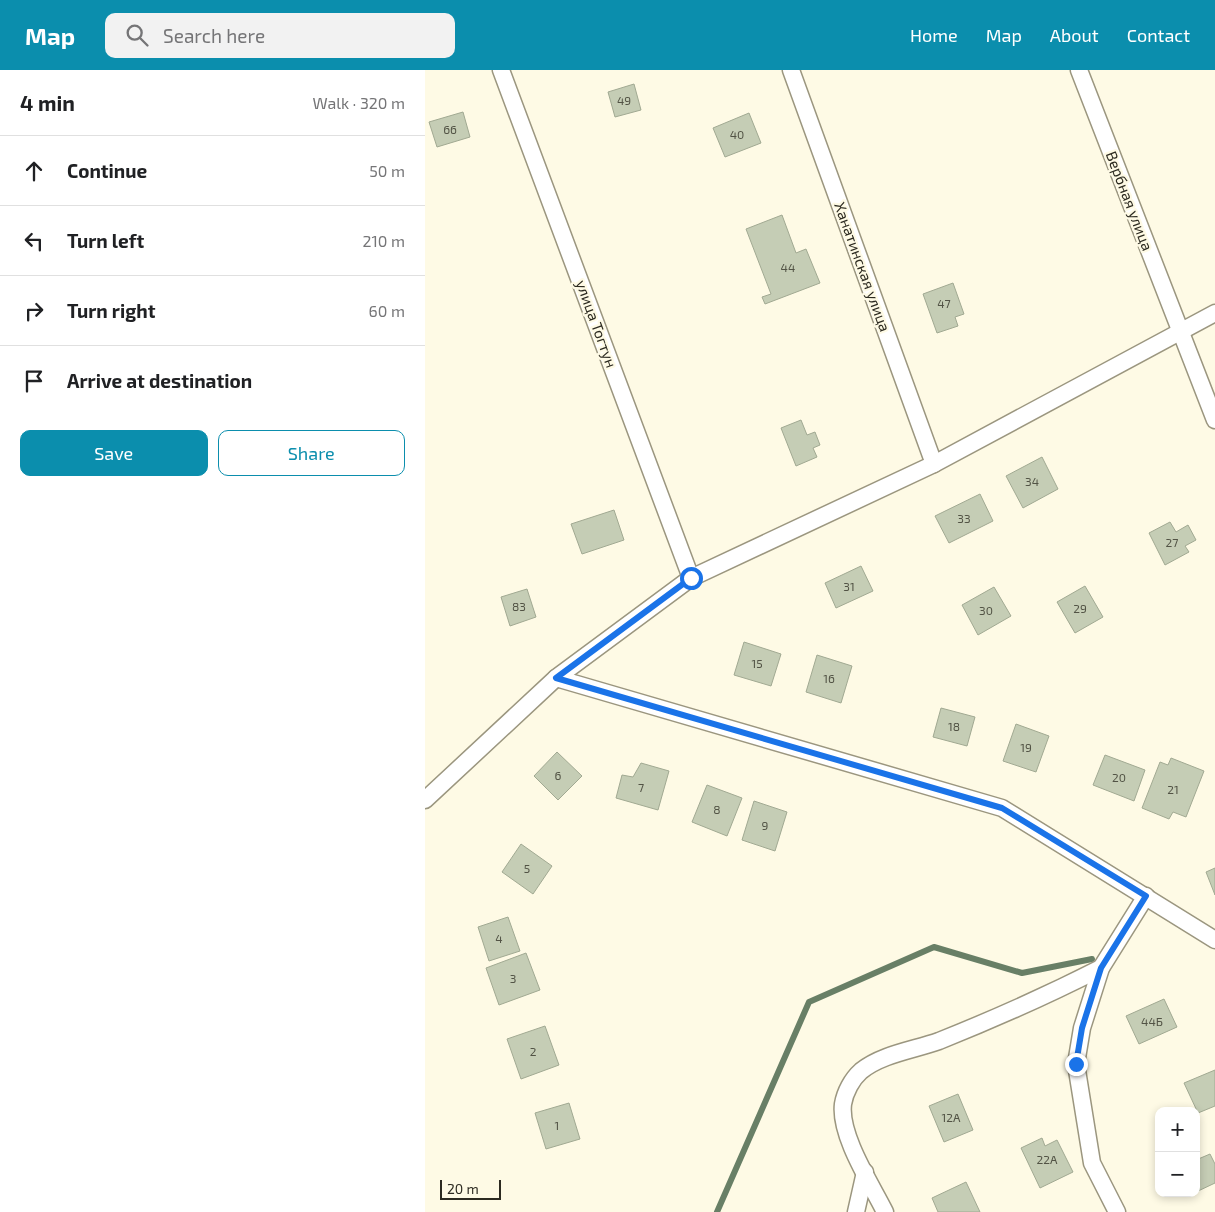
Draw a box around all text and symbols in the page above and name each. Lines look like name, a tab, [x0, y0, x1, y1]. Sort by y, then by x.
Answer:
search box	[105, 13, 455, 58]
text: Map	[25, 21, 75, 50]
icon: search	[123, 21, 151, 49]
text: Search here	[163, 24, 265, 47]
text: Home	[910, 24, 958, 46]
text: Map	[986, 24, 1022, 46]
text: About	[1050, 24, 1099, 46]
text: Contact	[1127, 24, 1190, 46]
text: 4 min	[20, 90, 75, 115]
text: Walk · 320 m	[312, 93, 405, 112]
house number: 49	[617, 93, 631, 107]
house number: 66	[443, 122, 457, 136]
house number: 40	[730, 127, 744, 141]
street label: Вербная улица	[1102, 148, 1157, 253]
icon: ahead	[20, 157, 48, 185]
text: Continue	[67, 159, 147, 182]
text: 50 m	[369, 161, 405, 180]
street label: Ханатинская улица	[830, 199, 895, 334]
icon: left	[20, 227, 48, 255]
text: Turn left	[67, 229, 144, 252]
text: 210 m	[362, 231, 405, 250]
house number: 44	[781, 260, 795, 274]
street label: улица Тогтун	[572, 277, 621, 370]
house number: 47	[937, 296, 951, 310]
icon: right	[20, 297, 48, 325]
text: Turn right	[67, 299, 155, 322]
text: 60 m	[369, 301, 405, 320]
icon: arrive	[20, 367, 48, 395]
text: Arrive at destination	[67, 369, 252, 392]
button: Save	[20, 430, 208, 476]
button: Share	[218, 430, 405, 476]
house number: 34	[1025, 474, 1039, 488]
house number: 33	[957, 511, 971, 525]
house number: 27	[1166, 535, 1178, 549]
route start	[680, 567, 703, 590]
house number: 31	[843, 579, 855, 593]
house number: 83	[512, 599, 526, 613]
house number: 29	[1073, 601, 1087, 615]
house number: 30	[979, 603, 993, 617]
house number: 15	[751, 656, 763, 670]
house number: 16	[823, 671, 835, 685]
house number: 18	[948, 719, 960, 733]
house number: 19	[1020, 740, 1032, 754]
house number: 6	[555, 768, 562, 782]
house number: 20	[1112, 770, 1126, 784]
house number: 7	[638, 780, 644, 794]
house number: 21	[1167, 782, 1179, 796]
house number: 8	[713, 802, 721, 816]
house number: 9	[762, 818, 769, 832]
house number: 5	[524, 861, 530, 875]
house number: 4	[495, 931, 503, 945]
house number: 3	[510, 971, 516, 985]
house number: 44Б	[1141, 1014, 1163, 1028]
house number: 2	[530, 1044, 537, 1058]
route end	[1065, 1053, 1088, 1076]
map controls	[1155, 1107, 1200, 1197]
button: +	[1155, 1107, 1200, 1152]
house number: 12А	[942, 1110, 961, 1124]
house number: 1	[555, 1118, 559, 1132]
house number: 22А	[1037, 1152, 1058, 1166]
button: −	[1155, 1152, 1200, 1197]
scale bar	[440, 1177, 501, 1200]
text: 20 m	[447, 1180, 479, 1197]

